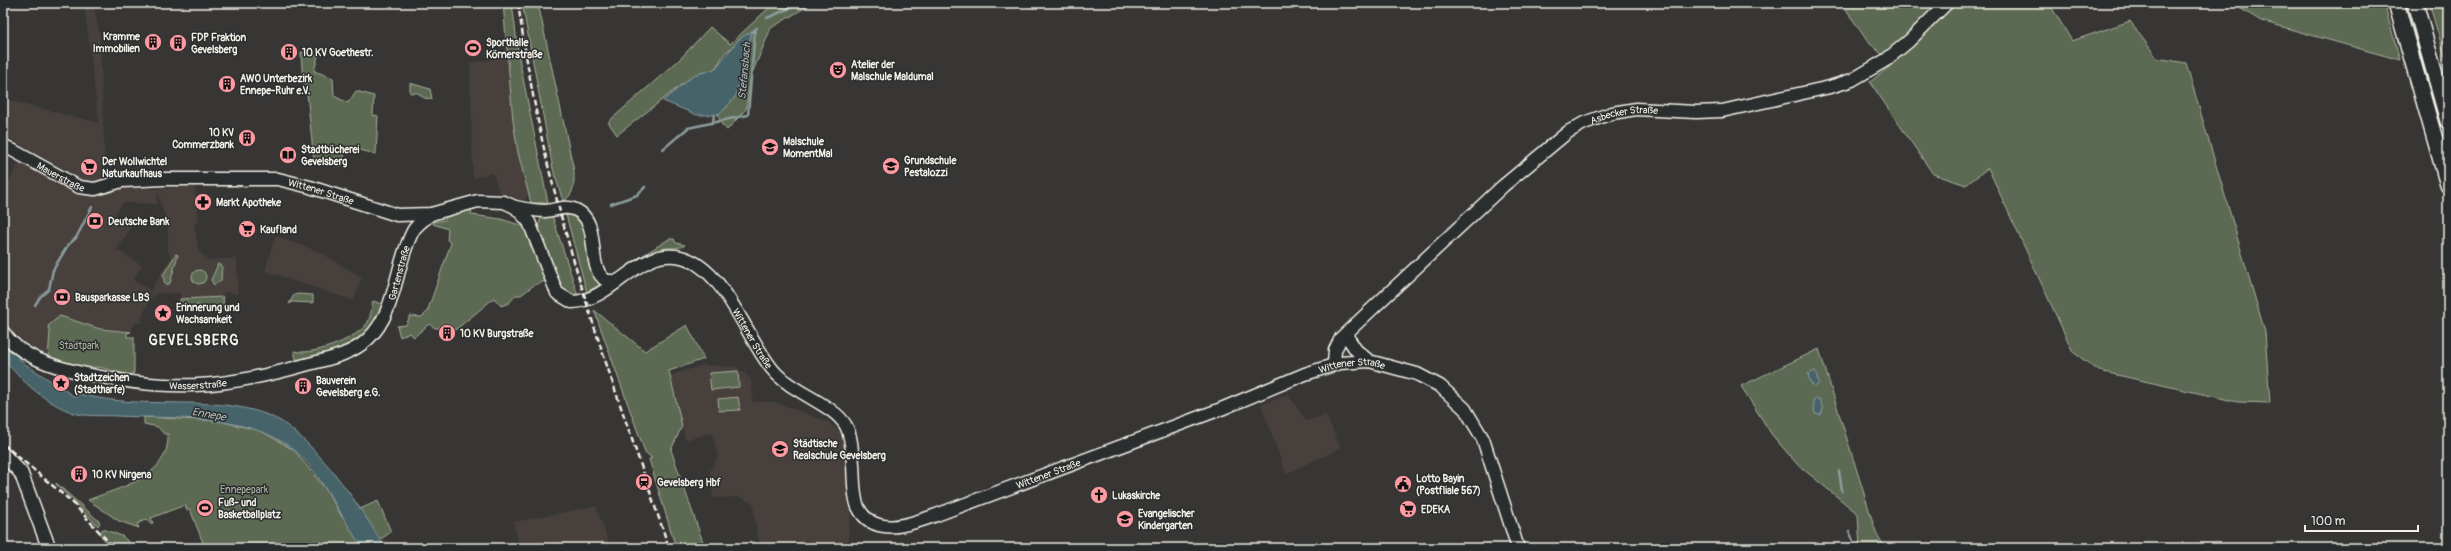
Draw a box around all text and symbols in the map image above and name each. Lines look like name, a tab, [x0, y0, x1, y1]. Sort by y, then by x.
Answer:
place label: Kramme Immobilien	[93, 31, 141, 55]
building icon: Kramme Immobilien	[143, 32, 163, 52]
place label: FDP Fraktion Gevelsberg	[191, 32, 246, 56]
building icon: FDP Fraktion Gevelsberg	[168, 33, 188, 53]
place label: Sporthalle Körnerstraße	[486, 37, 543, 61]
sports icon: Sporthalle Körnerstraße	[463, 38, 483, 58]
water label: Stefansbach	[736, 41, 754, 100]
building icon: 10 KV Goethestr.	[279, 42, 299, 62]
place label: 10 KV Goethestr.	[302, 47, 373, 59]
place label: Atelier der Malschule Maldumal	[851, 59, 934, 83]
theatre icon: Atelier der Malschule Maldumal	[828, 60, 848, 80]
place label: AWO Unterbezirk Ennepe-Ruhr e.V.	[240, 73, 313, 97]
building icon: AWO Unterbezirk Ennepe-Ruhr e.V.	[217, 74, 237, 94]
street label: Asbecker Straße	[1589, 104, 1658, 127]
place label: 10 KV Commerzbank	[172, 127, 235, 151]
building icon: 10 KV Commerzbank	[237, 128, 257, 148]
place label: Malschule MomentMal	[783, 136, 833, 160]
school or university icon: Malschule MomentMal	[760, 137, 780, 157]
place label: Stadtbücherei Gevelsberg	[301, 144, 360, 168]
library icon: Stadtbücherei Gevelsberg	[278, 145, 298, 165]
place label: Grundschule Pestalozzi	[904, 155, 957, 179]
place label: Der Wollwichtel Naturkaufhaus	[102, 156, 167, 180]
school or university icon: Grundschule Pestalozzi	[881, 156, 901, 176]
supermarket icon: Der Wollwichtel Naturkaufhaus	[79, 157, 99, 177]
street label: Mauerstraße	[34, 160, 85, 195]
street label: Wittener Straße	[287, 177, 355, 208]
pharmacy icon: Markt Apotheke	[193, 192, 213, 212]
place label: Markt Apotheke	[216, 197, 282, 209]
bank icon: Deutsche Bank	[85, 211, 105, 231]
place label: Deutsche Bank	[108, 216, 170, 228]
supermarket icon: Kaufland	[237, 219, 257, 239]
place label: Kaufland	[260, 224, 297, 236]
street label: Gartenstraße	[386, 244, 413, 302]
bank icon: Bausparkasse LBS	[52, 287, 72, 307]
place label: Bausparkasse LBS	[75, 292, 150, 304]
place label: Erinnerung und Wachsamkeit	[176, 302, 240, 326]
place icon: Erinnerung und Wachsamkeit	[153, 303, 173, 323]
street label: Wittener Straße	[729, 306, 775, 371]
building icon: 10 KV Burgstraße	[437, 323, 457, 343]
place label: 10 KV Burgstraße	[460, 328, 535, 340]
district label: GEVELSBERG	[149, 332, 239, 349]
park label: Stadtpark	[59, 340, 100, 352]
street label: Wittener Straße	[1317, 356, 1387, 376]
place label: Stadtzeichen (Stadtharfe)	[74, 372, 130, 396]
place icon: Stadtzeichen (Stadtharfe)	[51, 373, 71, 393]
place label: Bauverein Gevelsberg e.G.	[316, 375, 380, 399]
building icon: Bauverein Gevelsberg e.G.	[293, 376, 313, 396]
street label: Wasserstraße	[169, 377, 228, 392]
water label: Ennepe	[191, 405, 228, 424]
place label: Städtische Realschule Gevelsberg	[793, 438, 886, 462]
school or university icon: Städtische Realschule Gevelsberg	[770, 439, 790, 459]
street label: Wittener Straße	[1015, 457, 1082, 492]
building icon: 10 KV Nirgena	[69, 464, 89, 484]
place label: 10 KV Nirgena	[92, 469, 152, 481]
station icon: Gevelsberg Hbf	[634, 472, 654, 492]
place label: Lotto Bayin (Postfliale 567)	[1416, 473, 1481, 497]
public building icon: Lotto Bayin (Postfliale 567)	[1393, 474, 1413, 494]
place label: Gevelsberg Hbf	[657, 477, 722, 489]
park label: Ennepepark	[220, 484, 269, 496]
church icon: Lukaskirche	[1089, 485, 1109, 505]
place label: Lukaskirche	[1112, 490, 1161, 502]
place label: Fuß- und Basketballplatz	[218, 497, 282, 521]
sports icon: Fuß- und Basketballplatz	[195, 498, 215, 518]
supermarket icon: EDEKA	[1398, 499, 1418, 519]
place label: EDEKA	[1421, 504, 1451, 516]
scale bar	[2305, 507, 2418, 533]
place label: Evangelischer Kindergarten	[1138, 508, 1195, 532]
school or university icon: Evangelischer Kindergarten	[1115, 509, 1135, 529]
text: 100 m	[2311, 514, 2346, 529]

